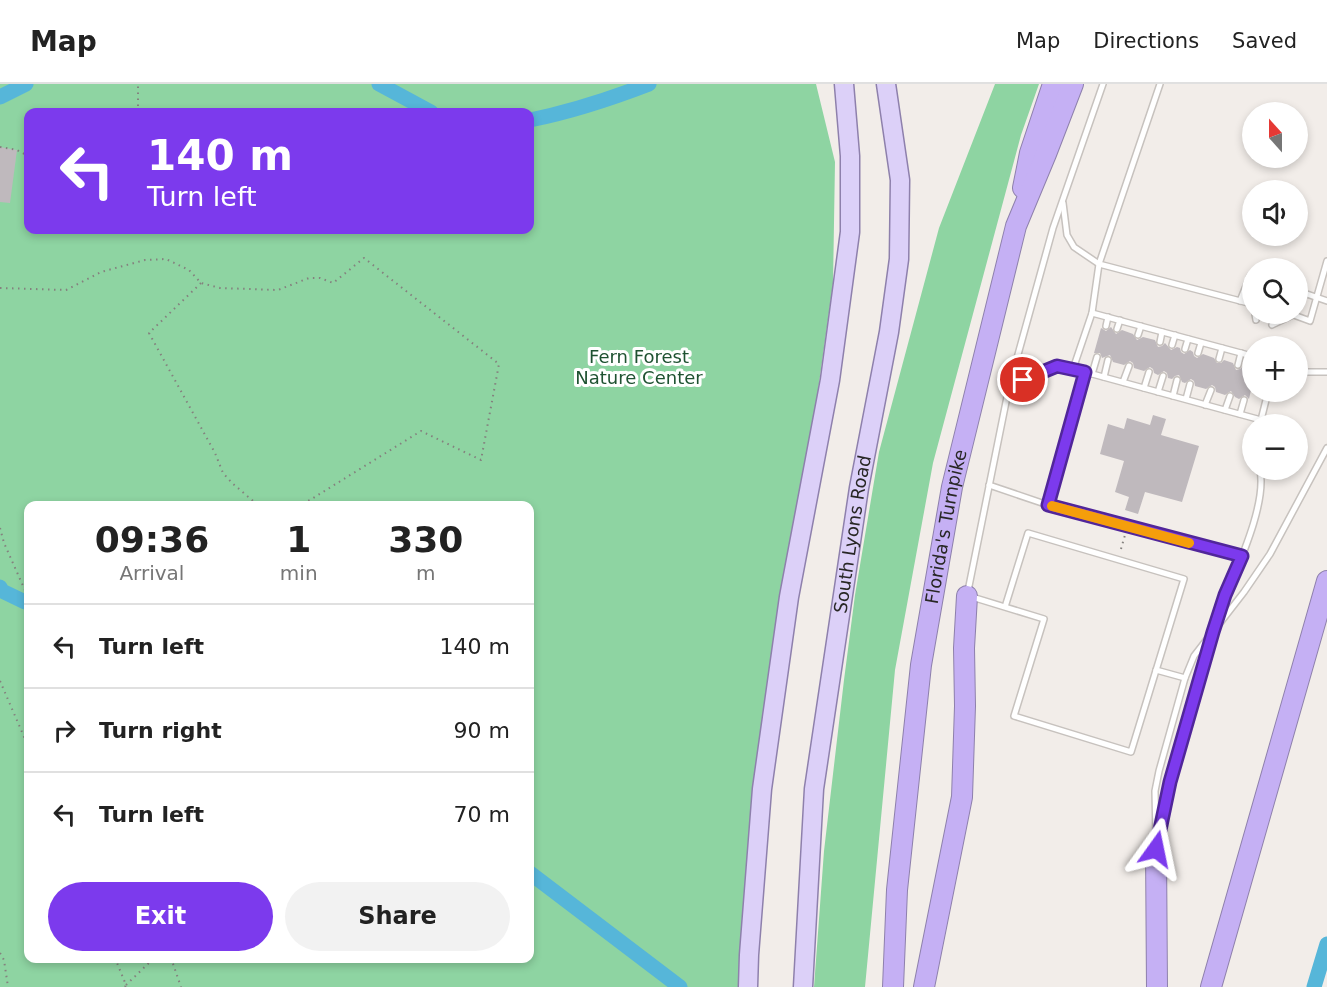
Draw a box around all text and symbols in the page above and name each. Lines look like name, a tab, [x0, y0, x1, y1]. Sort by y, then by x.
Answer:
text: Map	[30, 25, 97, 58]
text: Map	[1016, 29, 1060, 53]
text: Directions	[1093, 29, 1199, 53]
text: Saved	[1232, 29, 1297, 53]
north arrow	[1242, 102, 1308, 168]
map controls	[1242, 102, 1308, 480]
text: 140 m	[147, 131, 293, 180]
icon: left	[48, 132, 126, 210]
button: sound	[1242, 180, 1308, 246]
text: Turn left	[147, 181, 257, 212]
button: search	[1242, 258, 1308, 324]
button: +	[1242, 336, 1308, 402]
park label: Fern Forest Nature Center	[575, 346, 703, 388]
pin	[997, 354, 1048, 405]
icon: arrive	[1006, 363, 1039, 396]
button: −	[1242, 414, 1308, 480]
street label: Florida's Turnpike	[921, 447, 971, 605]
street label: South Lyons Road	[829, 453, 875, 615]
text: 09:36	[95, 519, 209, 560]
text: 1	[286, 519, 311, 560]
text: 330	[388, 519, 463, 560]
text: Arrival	[119, 561, 184, 585]
text: min	[280, 561, 318, 585]
text: m	[416, 561, 436, 585]
icon: left	[48, 630, 81, 663]
text: Turn left	[99, 634, 204, 659]
text: 140 m	[440, 634, 510, 659]
icon: right	[48, 714, 81, 747]
text: Turn right	[99, 718, 222, 743]
text: 90 m	[454, 718, 510, 743]
icon: left	[48, 798, 81, 831]
text: Turn left	[99, 802, 204, 827]
text: 70 m	[454, 802, 510, 827]
position arrow	[1124, 817, 1188, 881]
button: Exit	[48, 882, 273, 951]
button: Share	[285, 882, 510, 951]

